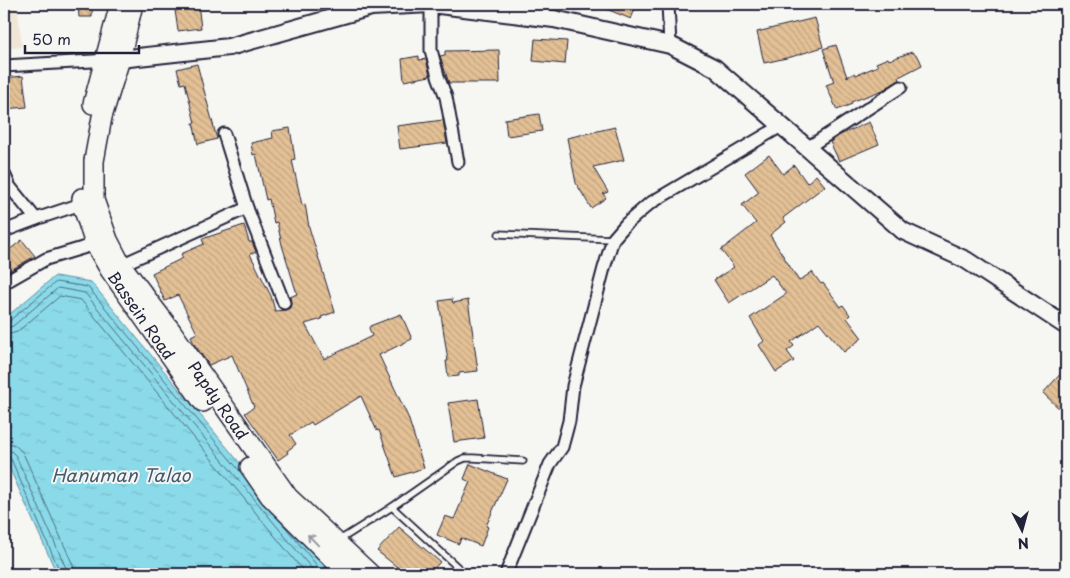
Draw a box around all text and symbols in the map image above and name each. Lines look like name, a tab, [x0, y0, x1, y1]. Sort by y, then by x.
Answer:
scale bar	[25, 22, 139, 54]
text: 50 m	[32, 27, 71, 50]
street label: Bassein Road	[103, 266, 181, 364]
street label: Papdy Road	[183, 356, 255, 444]
water label: Hanuman Talao	[51, 461, 192, 488]
north arrow	[998, 506, 1048, 556]
text: N	[1017, 532, 1030, 554]
one-way arrow	[307, 534, 319, 547]

